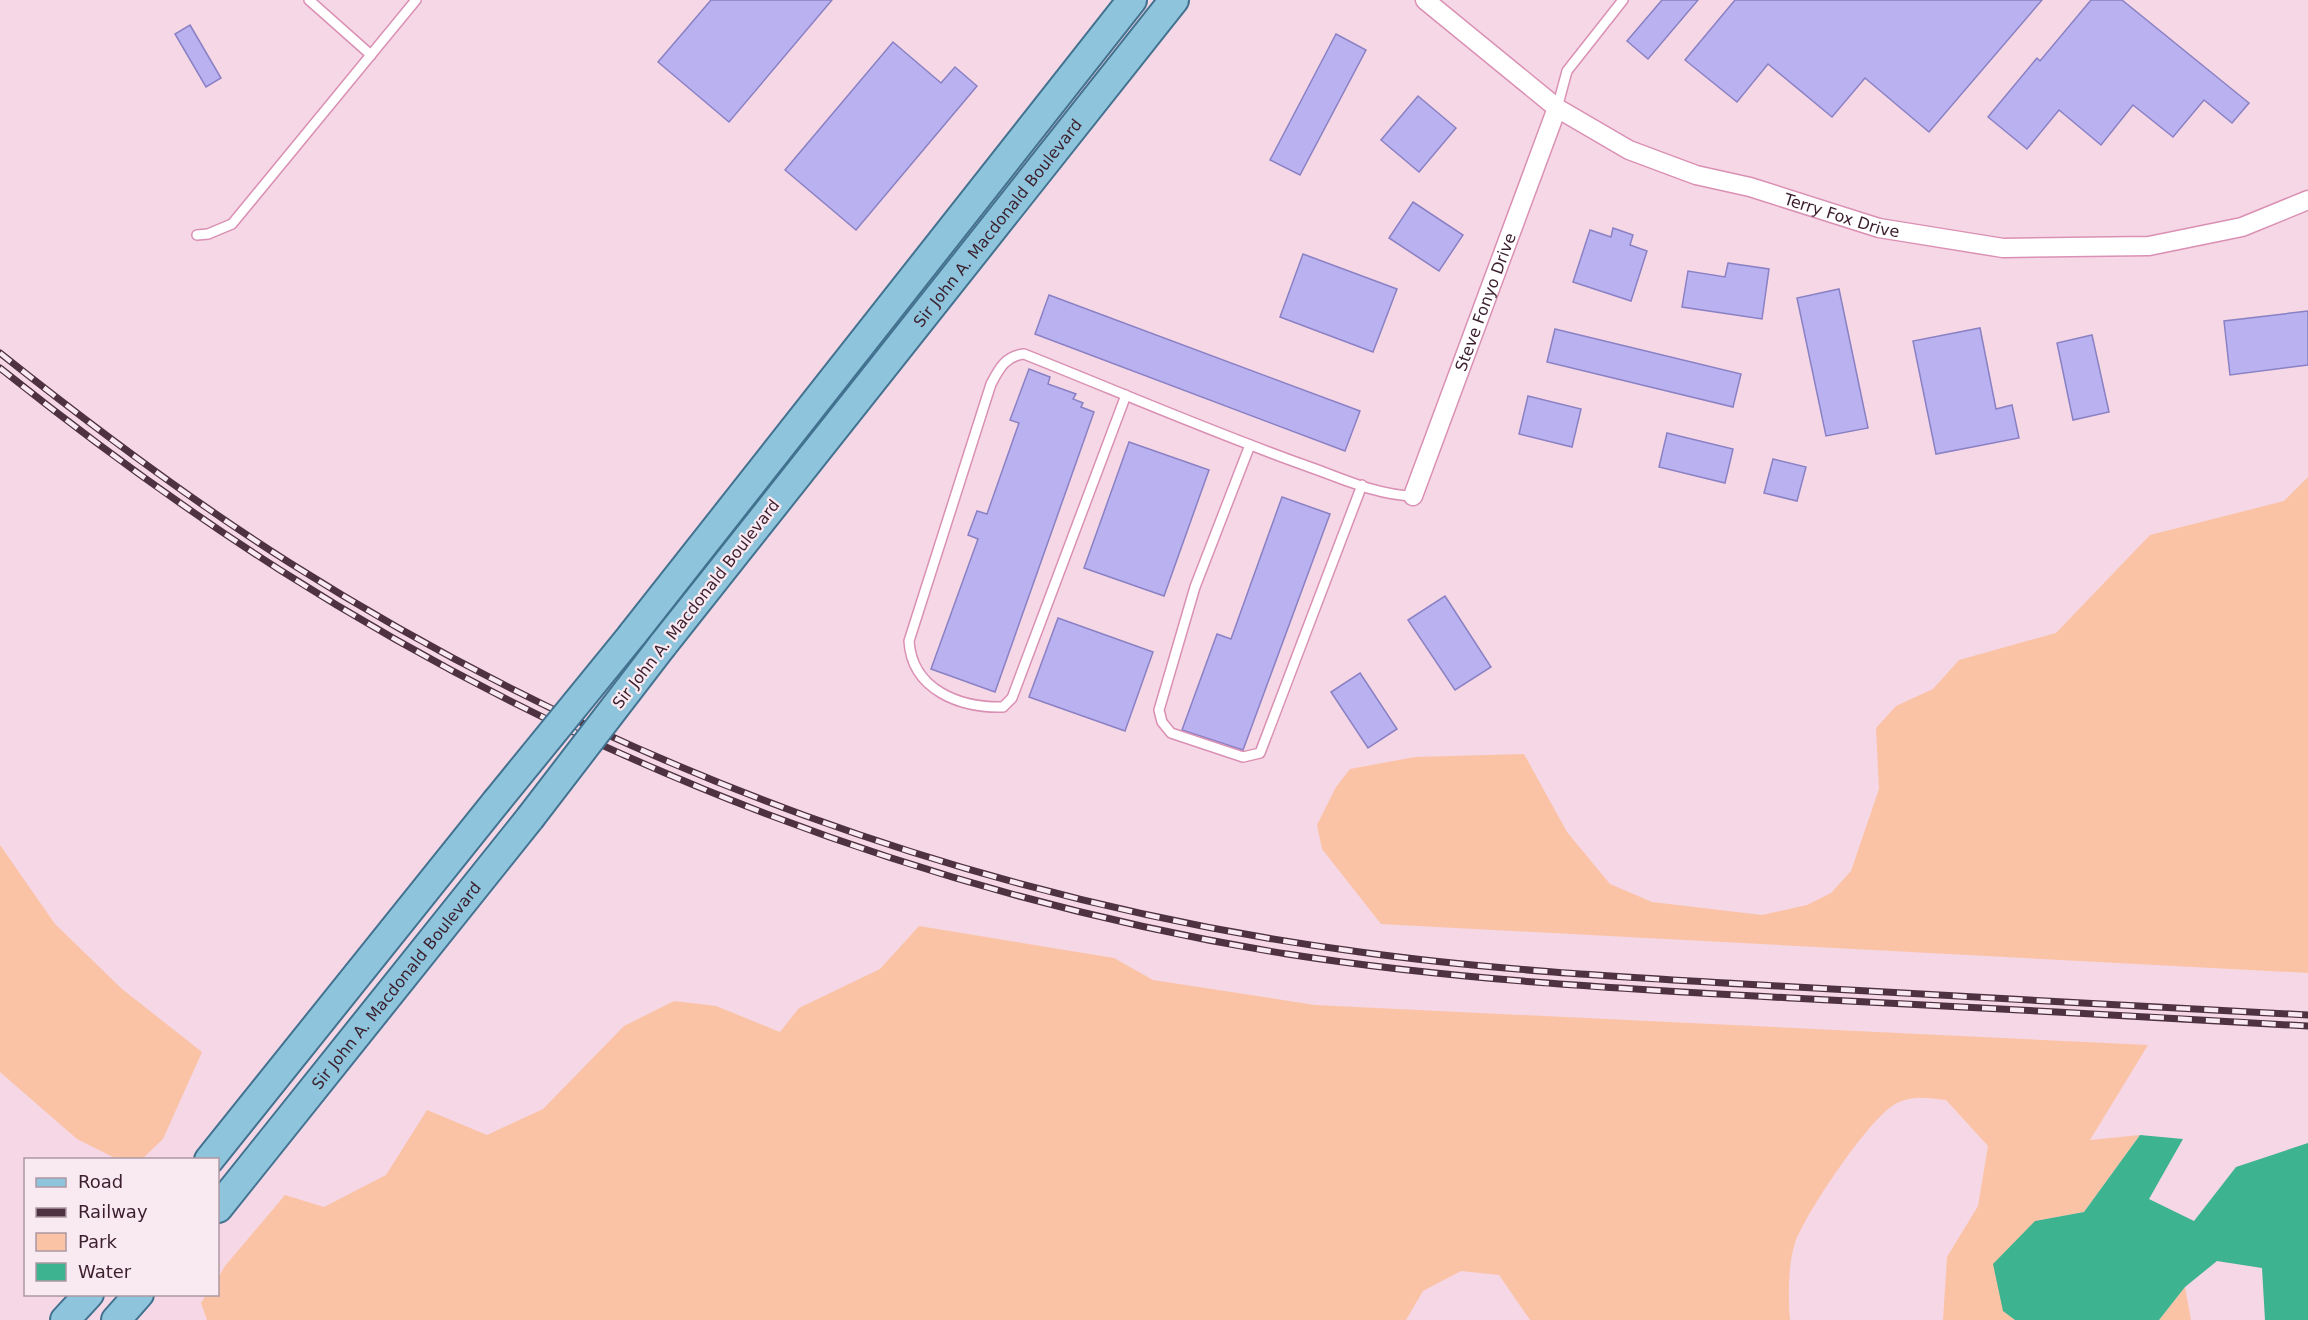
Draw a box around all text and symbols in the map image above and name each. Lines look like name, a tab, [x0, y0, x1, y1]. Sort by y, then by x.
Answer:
street label: Sir John A. Macdonald Boulevard	[909, 115, 1086, 331]
street label: Terry Fox Drive	[1781, 189, 1901, 241]
street label: Steve Fonyo Drive	[1451, 230, 1519, 374]
street label: Sir John A. Macdonald Boulevard	[609, 496, 783, 712]
street label: Sir John A. Macdonald Boulevard	[307, 878, 485, 1093]
legend	[24, 1158, 219, 1296]
text: Road	[78, 1171, 123, 1192]
text: Railway	[78, 1201, 148, 1222]
text: Park	[78, 1231, 117, 1252]
text: Water	[78, 1261, 132, 1282]

